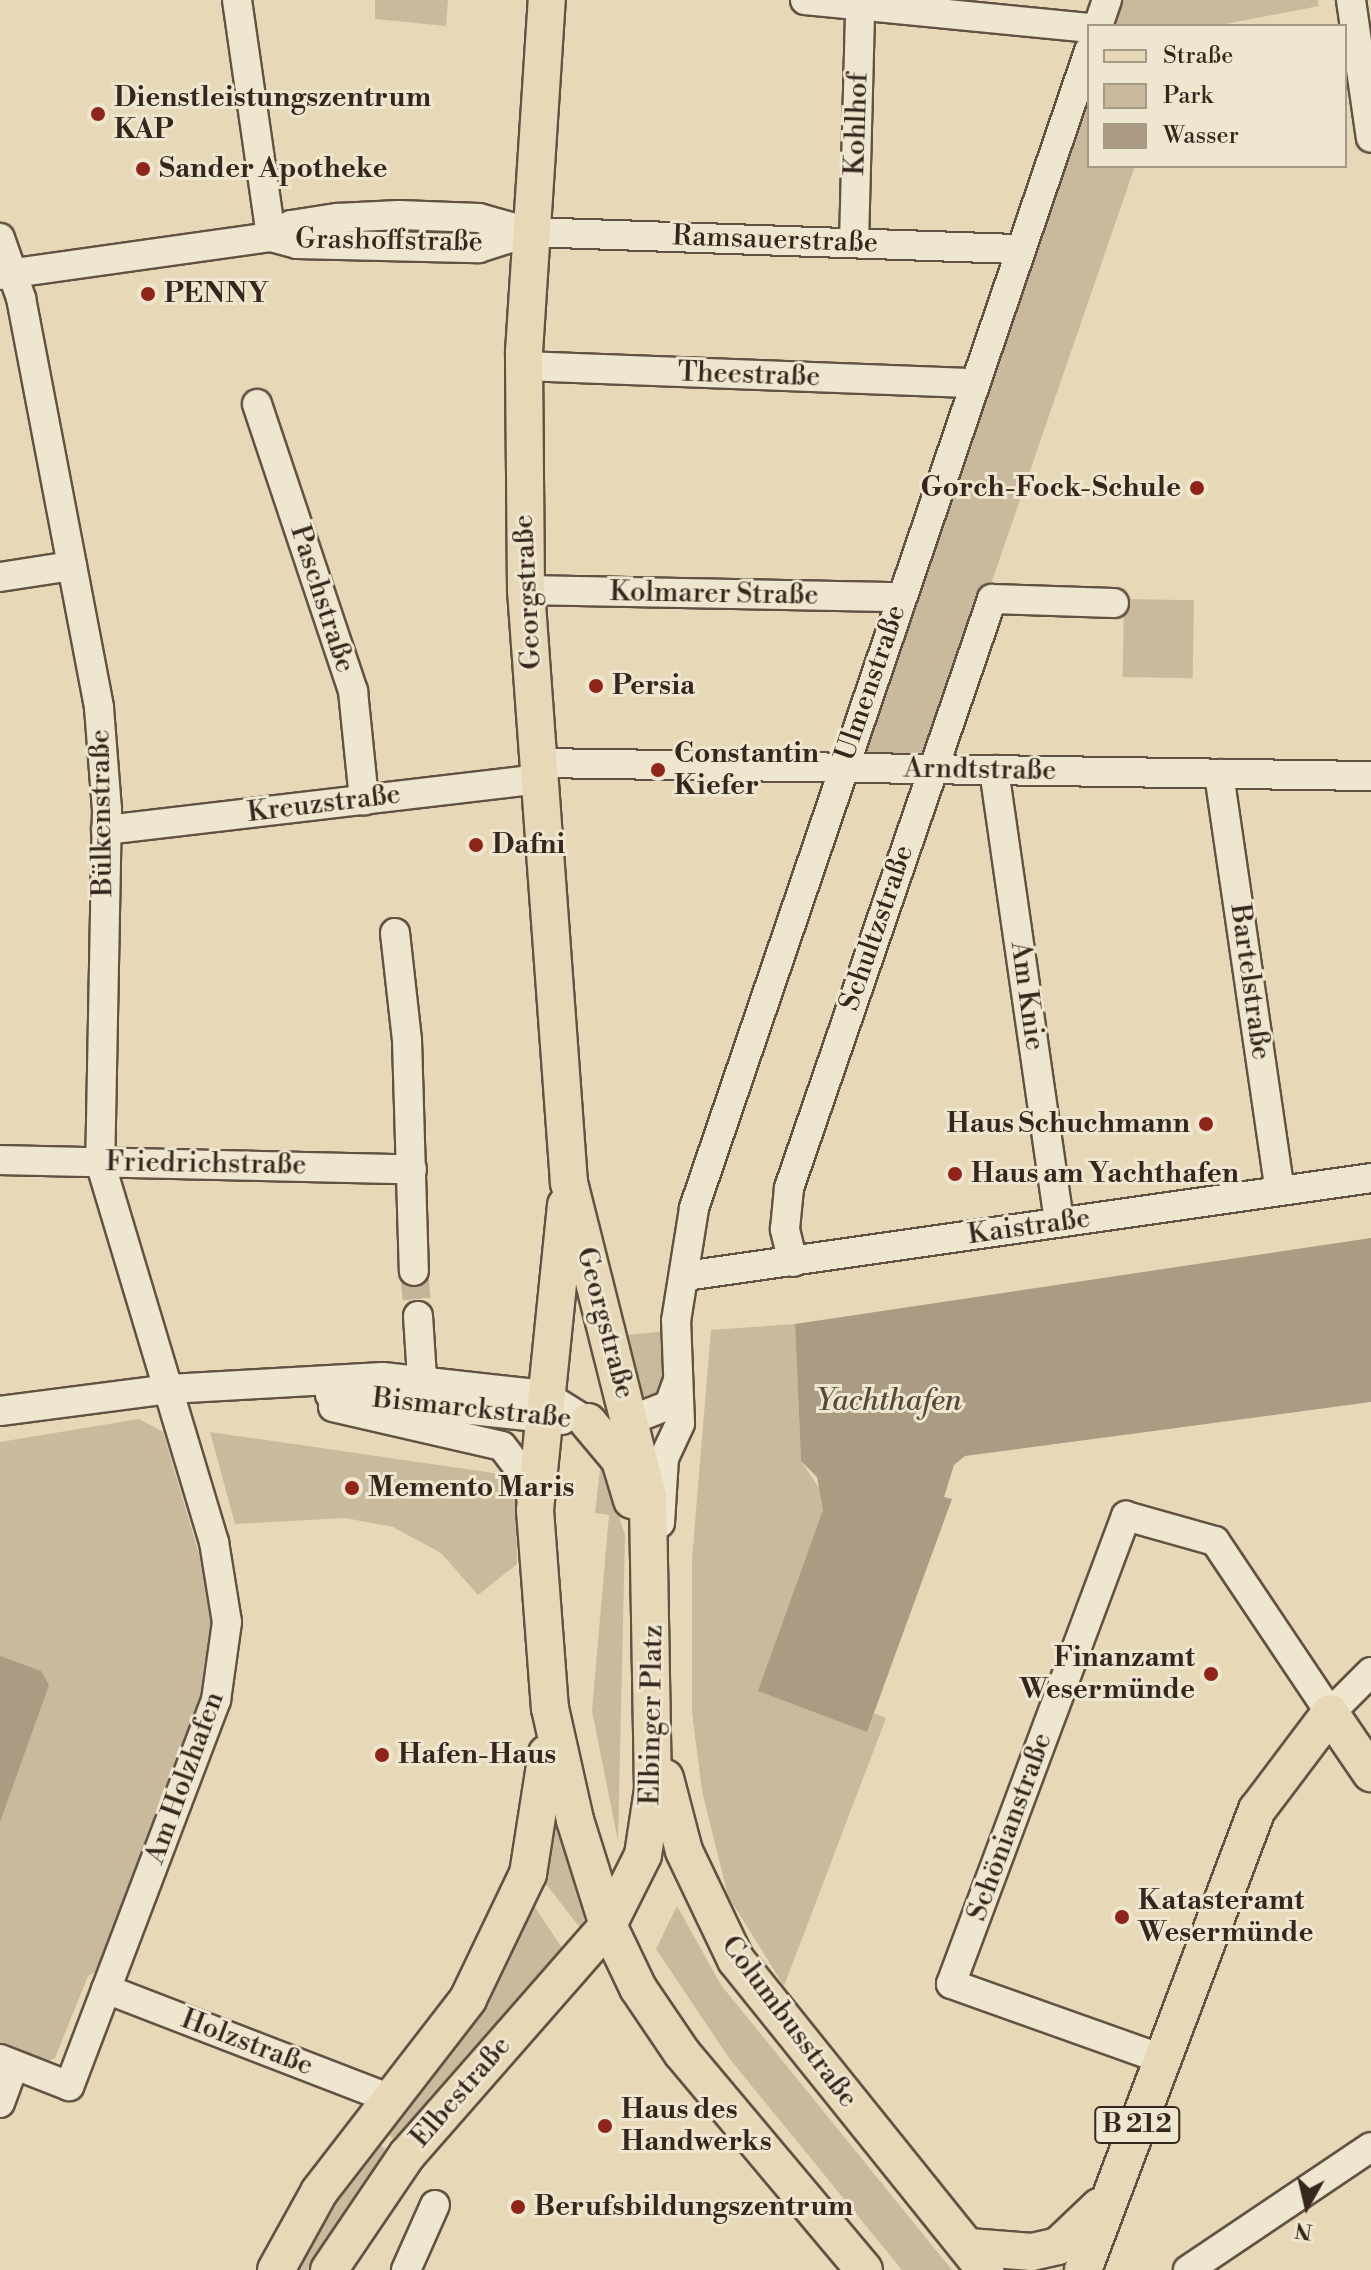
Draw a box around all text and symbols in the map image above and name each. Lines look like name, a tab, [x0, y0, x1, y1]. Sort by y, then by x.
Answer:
legend	[1087, 24, 1347, 168]
text: Straße	[1163, 41, 1233, 71]
street label: Kohlhof	[838, 72, 876, 176]
place label: Dienstleistungszentrum KAP	[114, 81, 431, 147]
text: Park	[1163, 81, 1213, 111]
marker: Dienstleistungszentrum KAP	[89, 105, 107, 123]
text: Wasser	[1163, 121, 1239, 151]
place label: Sander Apotheke	[159, 152, 388, 186]
marker: Sander Apotheke	[134, 160, 152, 178]
street label: Ramsauerstraße	[672, 220, 878, 260]
street label: Grashoffstraße	[295, 223, 483, 259]
place label: PENNY	[164, 277, 269, 311]
marker: PENNY	[139, 285, 157, 303]
street label: Theestraße	[677, 356, 821, 394]
place label: Gorch-Fock-Schule	[920, 471, 1181, 505]
marker: Gorch-Fock-Schule	[1188, 479, 1206, 497]
street label: Georgstraße	[507, 514, 549, 670]
street label: Paschstraße	[282, 521, 362, 677]
street label: Kolmarer Straße	[609, 575, 819, 613]
street label: Ulmenstraße	[829, 601, 913, 765]
place label: Persia	[612, 669, 695, 703]
marker: Persia	[587, 677, 605, 695]
street label: Bülkenstraße	[84, 729, 120, 897]
place label: Constantin Kiefer	[674, 737, 819, 803]
street label: Arndtstraße	[903, 752, 1057, 788]
marker: Constantin Kiefer	[649, 761, 667, 779]
street label: Kreuzstraße	[245, 778, 403, 830]
place label: Dafni	[492, 828, 565, 862]
marker: Dafni	[467, 836, 485, 854]
street label: Schultzstraße	[833, 841, 921, 1015]
street label: Bartelstraße	[1222, 902, 1278, 1062]
street label: Am Knie	[1003, 939, 1051, 1053]
place label: Haus Schuchmann	[947, 1107, 1190, 1141]
marker: Haus Schuchmann	[1197, 1115, 1215, 1133]
street label: Friedrichstraße	[105, 1145, 307, 1183]
place label: Haus am Yachthafen	[971, 1157, 1239, 1191]
marker: Haus am Yachthafen	[946, 1165, 964, 1183]
street label: Kaistraße	[966, 1202, 1092, 1252]
street label: Georgstraße	[569, 1244, 641, 1402]
street label: Bismarckstraße	[371, 1382, 573, 1436]
water label: Yachthafen	[816, 1383, 962, 1419]
place label: Memento Maris	[368, 1471, 574, 1505]
marker: Memento Maris	[343, 1479, 361, 1497]
street label: Elbinger Platz	[634, 1624, 670, 1806]
place label: Finanzamt Wesermünde	[1020, 1641, 1195, 1707]
marker: Finanzamt Wesermünde	[1202, 1665, 1220, 1683]
street label: Am Holzhafen	[138, 1687, 232, 1869]
street label: Schönianstraße	[960, 1728, 1060, 1926]
place label: Hafen-Haus	[398, 1738, 556, 1772]
marker: Hafen-Haus	[373, 1746, 391, 1764]
place label: Katasteramt Wesermünde	[1138, 1884, 1313, 1950]
marker: Katasteramt Wesermünde	[1113, 1908, 1131, 1926]
street label: Columbusstraße	[713, 1929, 865, 2115]
street label: Holzstraße	[176, 2003, 318, 2083]
street label: Elbestraße	[404, 2030, 518, 2154]
place label: Haus des Handwerks	[621, 2093, 772, 2159]
road number: B 212	[1093, 2103, 1181, 2147]
marker: Haus des Handwerks	[596, 2117, 614, 2135]
north arrow	[1267, 2166, 1347, 2246]
place label: Berufsbildungszentrum	[534, 2190, 853, 2224]
marker: Berufsbildungszentrum	[509, 2198, 527, 2216]
text: N	[1293, 2216, 1314, 2245]

